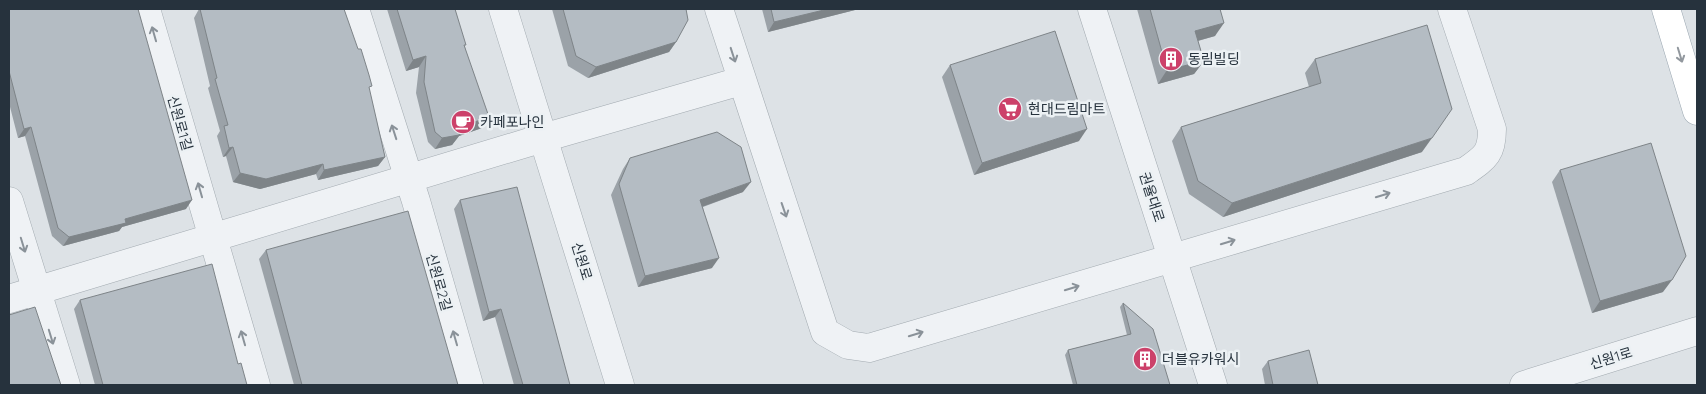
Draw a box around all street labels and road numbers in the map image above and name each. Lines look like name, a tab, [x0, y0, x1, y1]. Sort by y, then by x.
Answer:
street label: 신원로1길	[164, 93, 196, 153]
street label: 권율대로	[1135, 170, 1169, 224]
street label: 신원로	[568, 240, 596, 282]
street label: 신원로2길	[422, 251, 456, 313]
street label: 신원1로	[1587, 343, 1635, 373]

